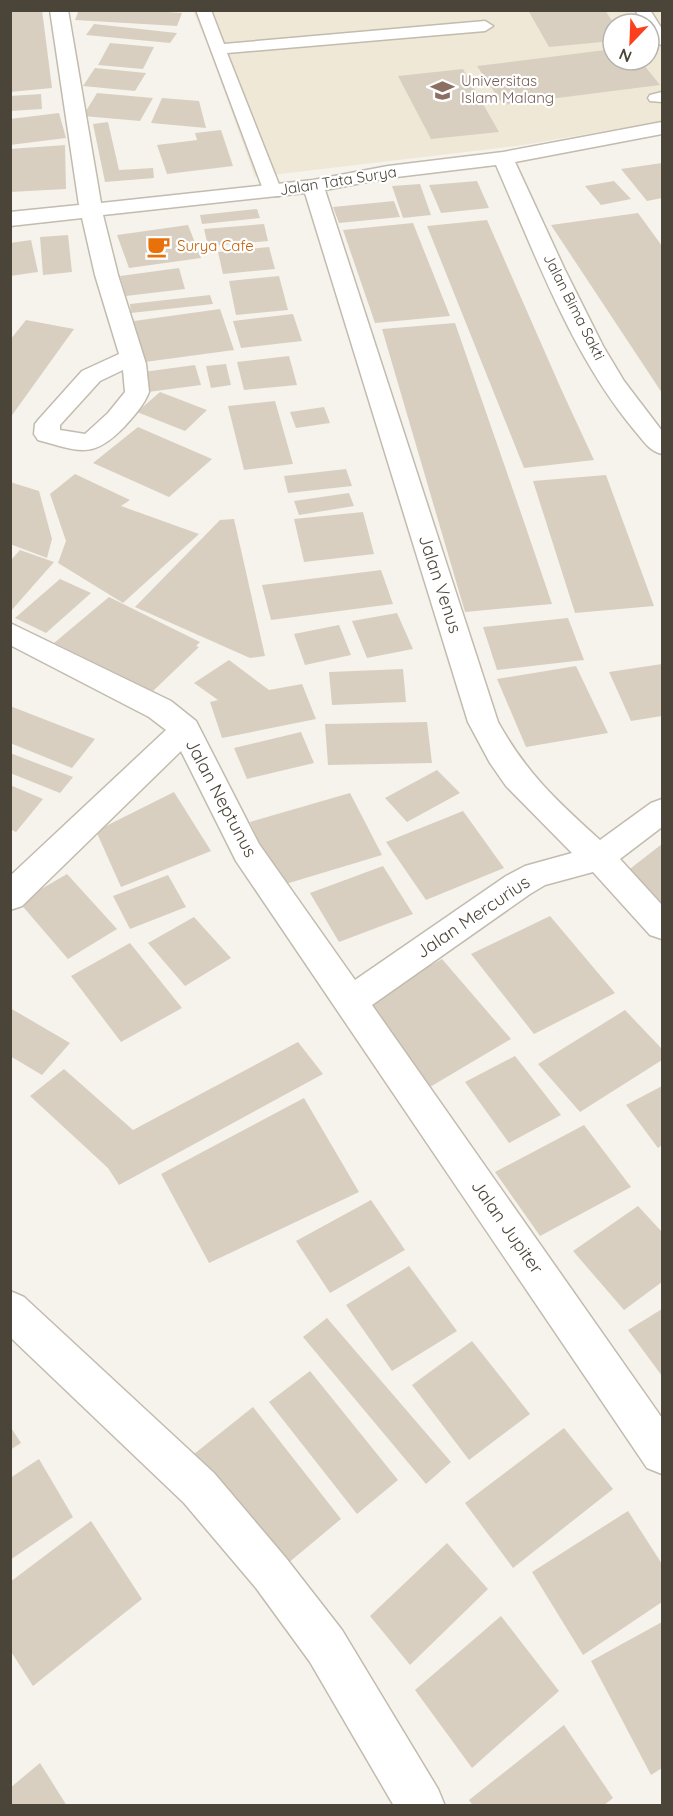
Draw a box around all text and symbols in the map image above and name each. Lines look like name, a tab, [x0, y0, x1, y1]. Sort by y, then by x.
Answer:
north arrow	[601, 12, 661, 72]
text: N	[616, 44, 634, 67]
place label: Universitas Islam Malang	[461, 71, 554, 107]
school or university icon: Universitas Islam Malang	[430, 77, 456, 103]
street label: Jalan Tata Surya	[278, 162, 398, 199]
cafe icon: Surya Cafe	[146, 233, 172, 259]
place label: Surya Cafe	[177, 236, 254, 255]
street label: Jalan Bima Sakti	[540, 250, 609, 363]
street label: Jalan Venus	[414, 532, 467, 636]
street label: Jalan Neptunus	[180, 734, 262, 861]
street label: Jalan Mercurius	[411, 870, 534, 963]
street label: Jalan Jupiter	[466, 1175, 548, 1278]

